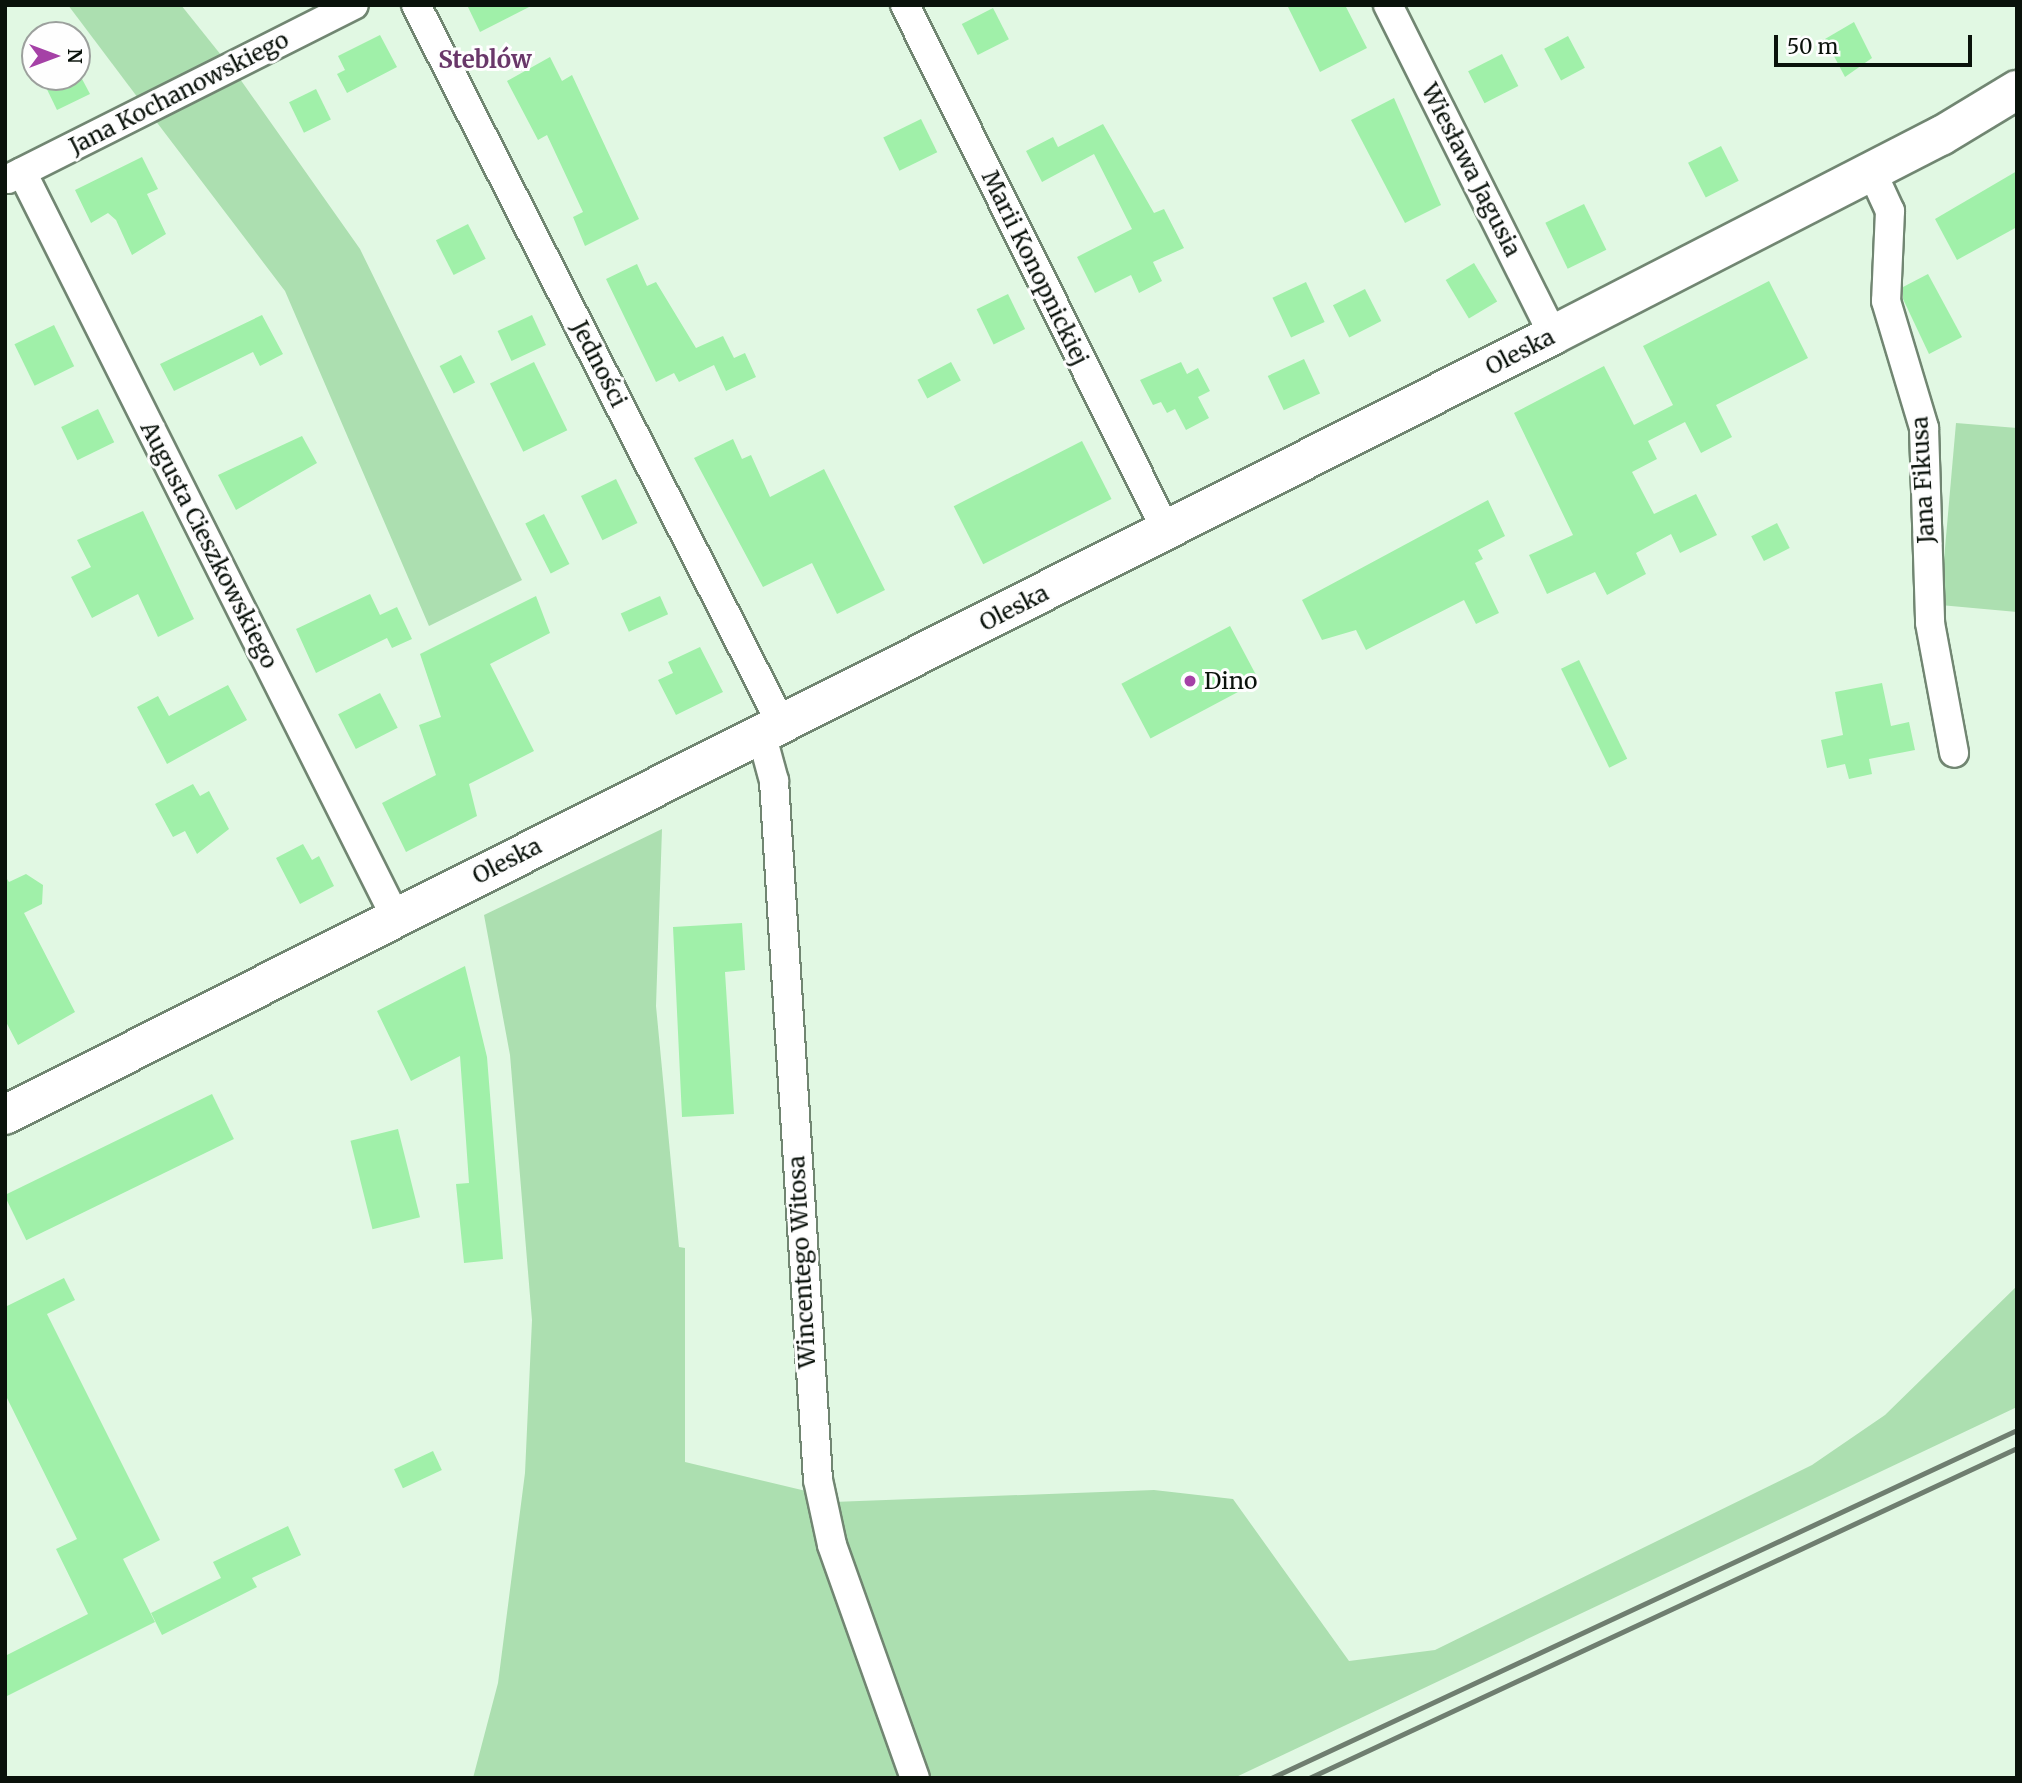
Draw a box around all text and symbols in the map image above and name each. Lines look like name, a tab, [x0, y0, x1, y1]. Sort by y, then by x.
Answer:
north arrow	[21, 21, 91, 91]
scale bar	[1777, 21, 1975, 65]
street label: Jana Kochanowskiego	[65, 26, 293, 160]
text: 50 m	[1787, 33, 1838, 60]
district label: Steblów	[438, 46, 532, 74]
text: N	[63, 48, 87, 64]
street label: Wiesława Jagusia	[1415, 79, 1527, 261]
street label: Marii Konopnickiej	[976, 166, 1094, 370]
street label: Jedności	[566, 316, 632, 412]
street label: Oleska	[1481, 323, 1559, 381]
street label: Jana Fikusa	[1906, 416, 1940, 544]
street label: Augusta Cieszkowskiego	[135, 417, 283, 673]
street label: Oleska	[975, 579, 1053, 637]
place label: Dino	[1204, 667, 1257, 695]
marker: Dino	[1182, 673, 1198, 689]
street label: Oleska	[468, 832, 546, 890]
street label: Wincentego Witosa	[783, 1155, 821, 1369]

